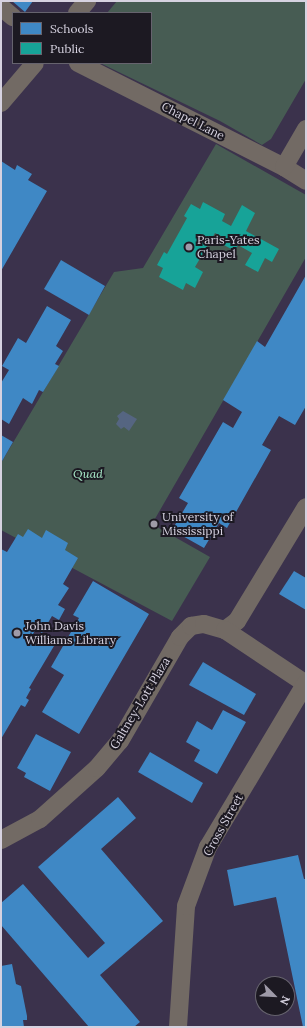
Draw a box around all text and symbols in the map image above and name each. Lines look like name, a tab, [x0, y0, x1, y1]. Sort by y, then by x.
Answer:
legend	[12, 12, 152, 64]
text: Schools	[50, 21, 93, 36]
text: Public	[50, 41, 84, 56]
street label: Chapel Lane	[159, 99, 227, 143]
place label: Paris-Yates Chapel	[197, 233, 260, 261]
marker: Paris-Yates Chapel	[184, 242, 194, 252]
park label: Quad	[73, 467, 103, 481]
place label: University of Mississippi	[162, 510, 234, 538]
marker: University of Mississippi	[149, 519, 159, 529]
place label: John Davis Williams Library	[25, 619, 116, 647]
marker: John Davis Williams Library	[12, 628, 22, 638]
street label: Galtney-Lott Plaza	[107, 655, 173, 751]
street label: Cross Street	[200, 791, 246, 859]
north arrow	[255, 976, 295, 1016]
text: N	[277, 994, 293, 1007]

